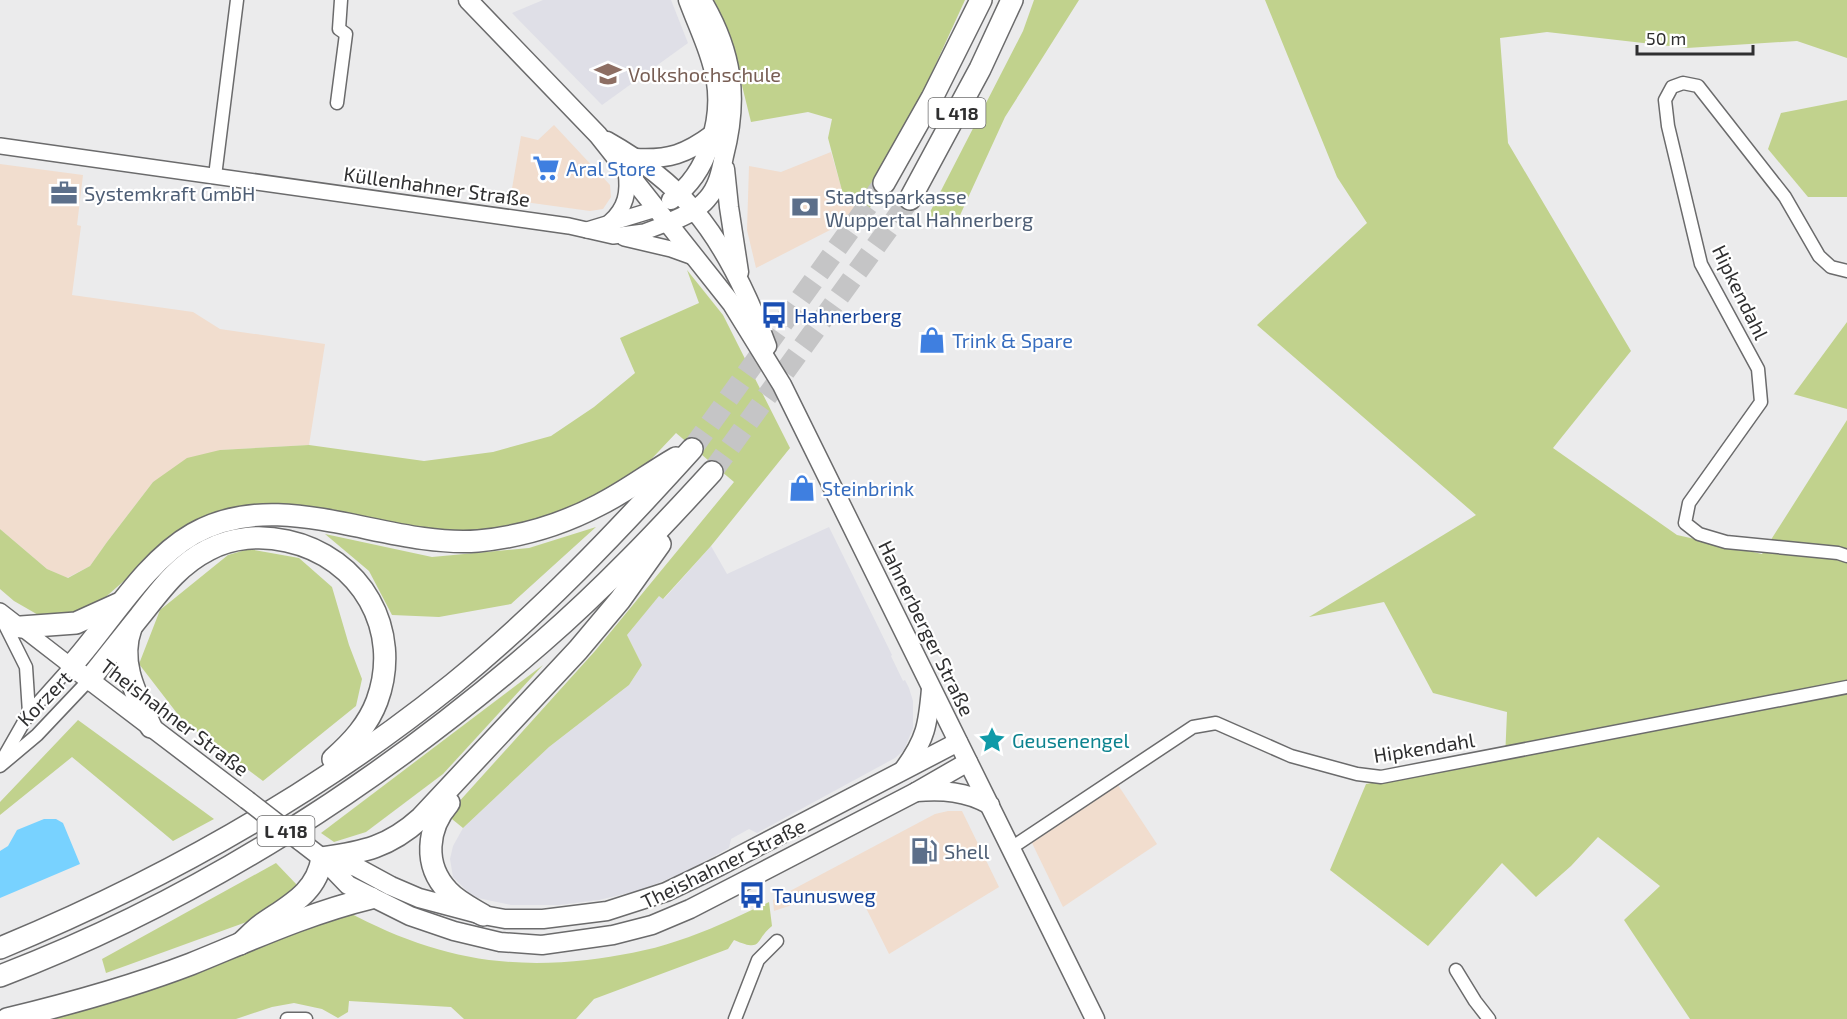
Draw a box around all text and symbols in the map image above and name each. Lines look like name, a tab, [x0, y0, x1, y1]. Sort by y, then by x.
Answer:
scale bar	[1637, 18, 1752, 56]
text: 50 m	[1646, 27, 1686, 49]
school or university icon: Volkshochschule	[593, 59, 623, 89]
place label: Volkshochschule	[628, 62, 781, 86]
road number: L 418	[928, 98, 986, 128]
supermarket icon: Aral Store	[531, 153, 561, 183]
place label: Aral Store	[566, 156, 656, 180]
street label: Küllenhahner Straße	[342, 161, 532, 211]
office icon: Systemkraft GmbH	[49, 178, 79, 208]
place label: Systemkraft GmbH	[84, 181, 255, 205]
place label: Stadtsparkasse Wuppertal Hahnerberg	[825, 184, 1033, 231]
bank icon: Stadtsparkasse Wuppertal Hahnerberg	[790, 192, 820, 222]
street label: Hipkendahl	[1708, 241, 1774, 343]
bus stop icon: Hahnerberg	[759, 300, 789, 330]
place label: Hahnerberg	[794, 303, 902, 327]
shop icon: Trink & Spare	[917, 325, 947, 355]
place label: Trink & Spare	[952, 328, 1073, 352]
shop icon: Steinbrink	[787, 473, 817, 503]
place label: Steinbrink	[822, 476, 914, 500]
street label: Hahnerberger Straße	[874, 536, 980, 720]
street label: Theishahner Straße	[96, 653, 254, 781]
street label: Korzert	[12, 665, 76, 731]
place icon: Geusenengel	[977, 725, 1007, 755]
street label: Hipkendahl	[1372, 727, 1476, 767]
place label: Geusenengel	[1012, 728, 1129, 752]
street label: Theishahner Straße	[637, 813, 809, 913]
road number: L 418	[258, 816, 314, 846]
fuel station icon: Shell	[909, 836, 939, 866]
place label: Shell	[944, 839, 990, 863]
bus stop icon: Taunusweg	[737, 880, 767, 910]
place label: Taunusweg	[772, 883, 876, 907]

